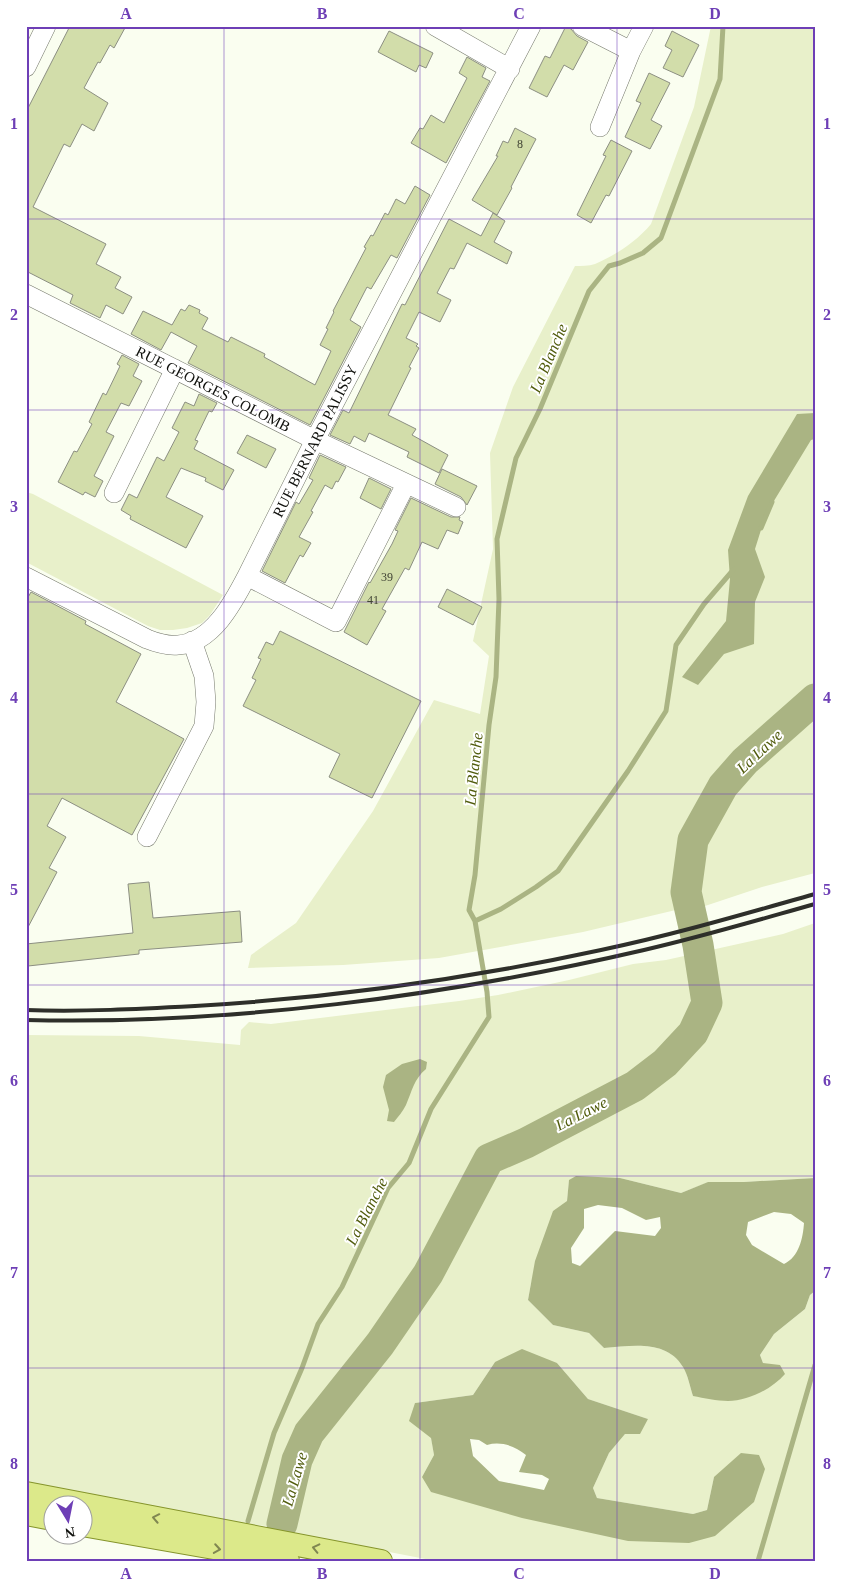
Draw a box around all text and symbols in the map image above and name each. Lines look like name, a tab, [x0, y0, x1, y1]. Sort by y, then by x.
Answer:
text: A	[120, 5, 132, 22]
text: B	[317, 5, 328, 22]
text: C	[513, 5, 525, 22]
text: D	[709, 5, 721, 22]
text: 1	[10, 115, 18, 132]
text: 1	[823, 115, 831, 132]
house number: 8	[517, 137, 523, 151]
text: 2	[10, 306, 18, 323]
text: 2	[823, 306, 831, 323]
water label: La Blanche	[526, 321, 571, 396]
street label: RUE GEORGES COLOMB	[133, 343, 293, 435]
street label: RUE BERNARD PALISSY	[270, 362, 360, 520]
text: 3	[10, 498, 18, 515]
text: 3	[823, 498, 831, 515]
house number: 39	[381, 570, 393, 584]
house number: 41	[367, 593, 379, 607]
text: 4	[10, 689, 18, 706]
text: 4	[823, 689, 831, 706]
water label: La Lawe	[732, 726, 785, 777]
water label: La Blanche	[461, 732, 486, 807]
text: 5	[10, 881, 18, 898]
text: 5	[823, 881, 831, 898]
text: 6	[10, 1072, 18, 1089]
text: 6	[823, 1072, 831, 1089]
water label: La Lawe	[552, 1093, 610, 1134]
water label: La Blanche	[342, 1175, 391, 1249]
text: 7	[10, 1264, 18, 1281]
text: 7	[823, 1264, 831, 1281]
water label: La Lawe	[278, 1450, 310, 1509]
text: 8	[10, 1455, 18, 1472]
text: 8	[823, 1455, 831, 1472]
north arrow	[42, 1494, 92, 1544]
one-way arrow	[152, 1513, 160, 1524]
text: N	[64, 1524, 76, 1541]
one-way arrow	[311, 1543, 320, 1554]
one-way arrow	[212, 1544, 221, 1554]
text: A	[120, 1565, 132, 1582]
text: B	[317, 1565, 328, 1582]
text: C	[513, 1565, 525, 1582]
text: D	[709, 1565, 721, 1582]

